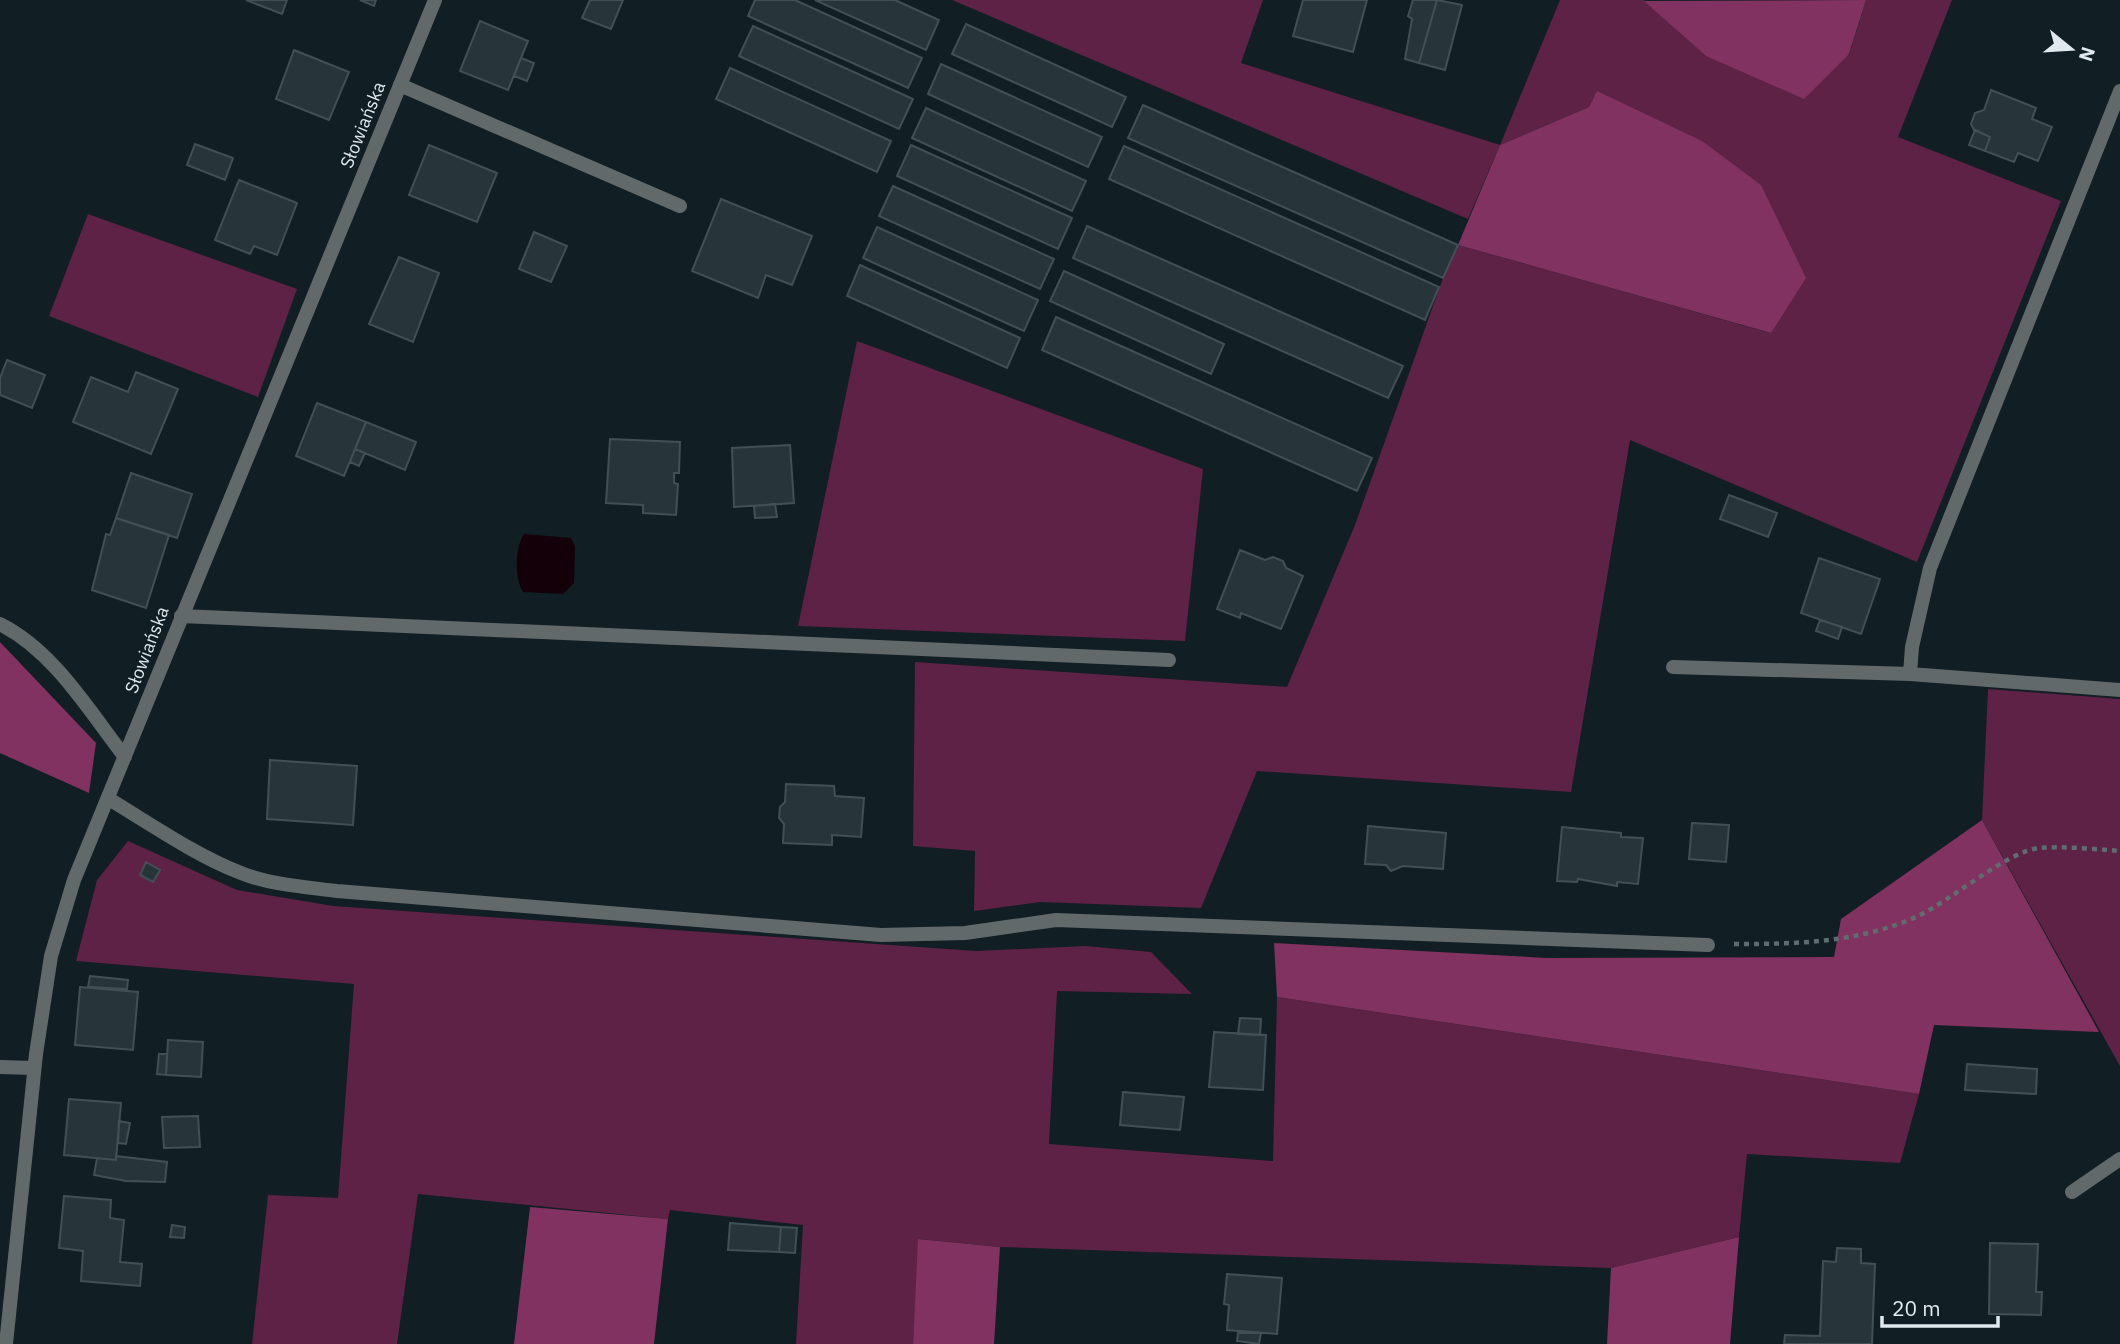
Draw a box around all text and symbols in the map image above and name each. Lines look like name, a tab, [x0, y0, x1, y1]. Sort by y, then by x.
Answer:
north arrow	[2036, 14, 2106, 84]
text: N	[2074, 44, 2101, 65]
street label: Słowiańska	[335, 78, 390, 171]
street label: Słowiańska	[119, 603, 174, 697]
scale bar	[1882, 1284, 1997, 1328]
text: 20 m	[1892, 1294, 1941, 1322]

